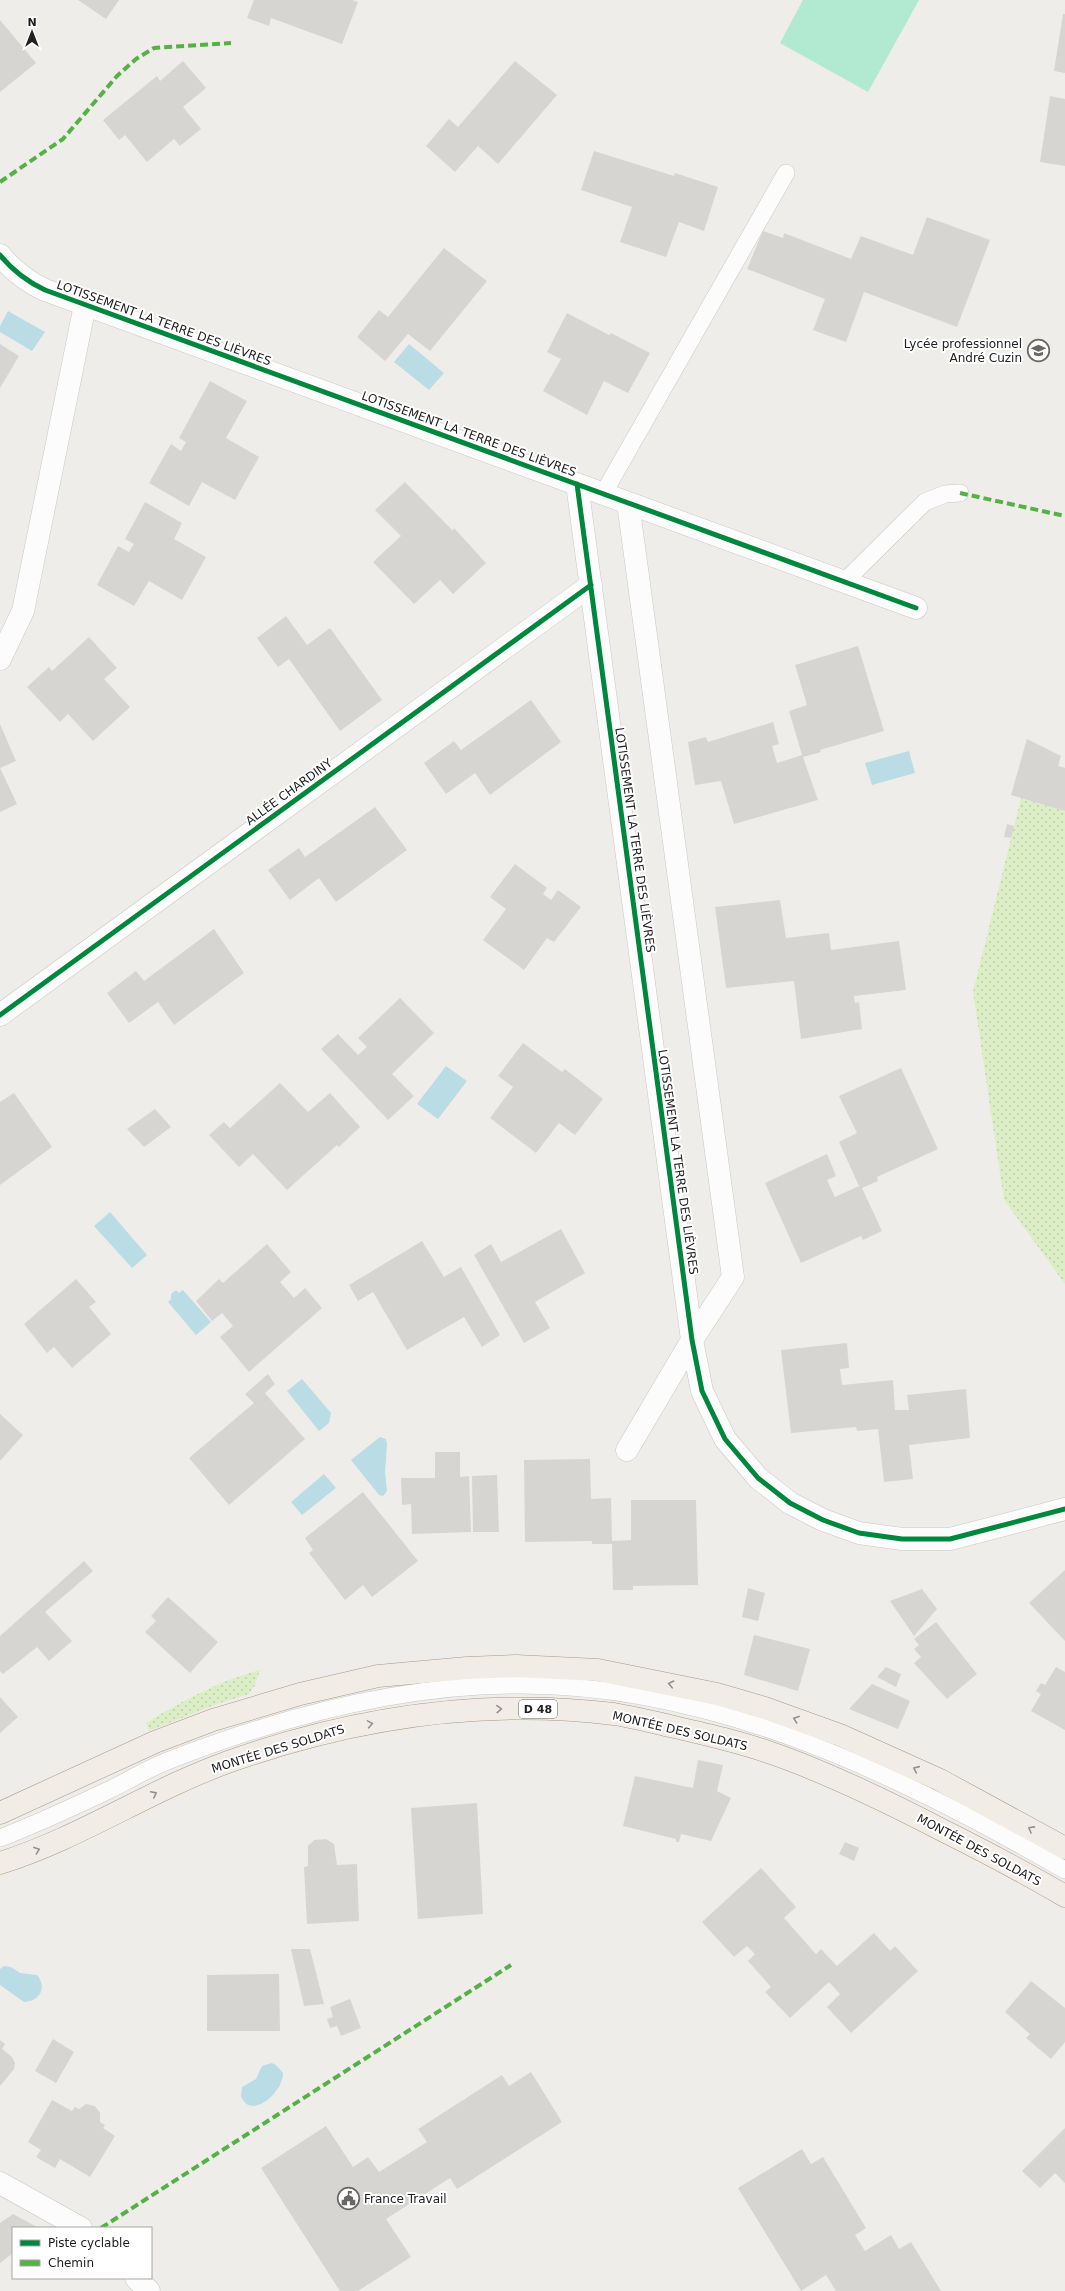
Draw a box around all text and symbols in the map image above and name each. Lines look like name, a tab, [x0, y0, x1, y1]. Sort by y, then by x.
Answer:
north arrow	[12, 12, 52, 52]
text: N	[27, 16, 37, 29]
street label: LOTISSEMENT LA TERRE DES LIÈVRES	[55, 277, 274, 368]
place label: Lycée professionnel André Cuzin	[904, 337, 1022, 365]
school or university icon: Lycée professionnel André Cuzin	[1025, 338, 1051, 364]
street label: LOTISSEMENT LA TERRE DES LIÈVRES	[360, 388, 579, 479]
street label: LOTISSEMENT LA TERRE DES LIÈVRES	[612, 726, 659, 953]
street label: ALLÉE CHARDINY	[242, 755, 336, 828]
street label: LOTISSEMENT LA TERRE DES LIÈVRES	[655, 1048, 702, 1275]
one-way arrow	[668, 1680, 674, 1688]
road number: D 48	[519, 1700, 557, 1718]
one-way arrow	[496, 1704, 502, 1713]
street label: MONTÉE DES SOLDATS	[611, 1708, 749, 1753]
one-way arrow	[793, 1715, 800, 1723]
one-way arrow	[367, 1720, 373, 1728]
street label: MONTÉE DES SOLDATS	[210, 1721, 346, 1776]
one-way arrow	[912, 1766, 920, 1774]
one-way arrow	[150, 1791, 157, 1799]
street label: MONTÉE DES SOLDATS	[915, 1810, 1044, 1889]
one-way arrow	[1028, 1826, 1035, 1834]
one-way arrow	[33, 1846, 40, 1855]
public building icon: France Travail	[336, 2186, 362, 2212]
place label: France Travail	[364, 2192, 447, 2206]
legend	[12, 2227, 152, 2279]
text: Piste cyclable	[48, 2236, 130, 2250]
text: Chemin	[48, 2256, 94, 2270]

